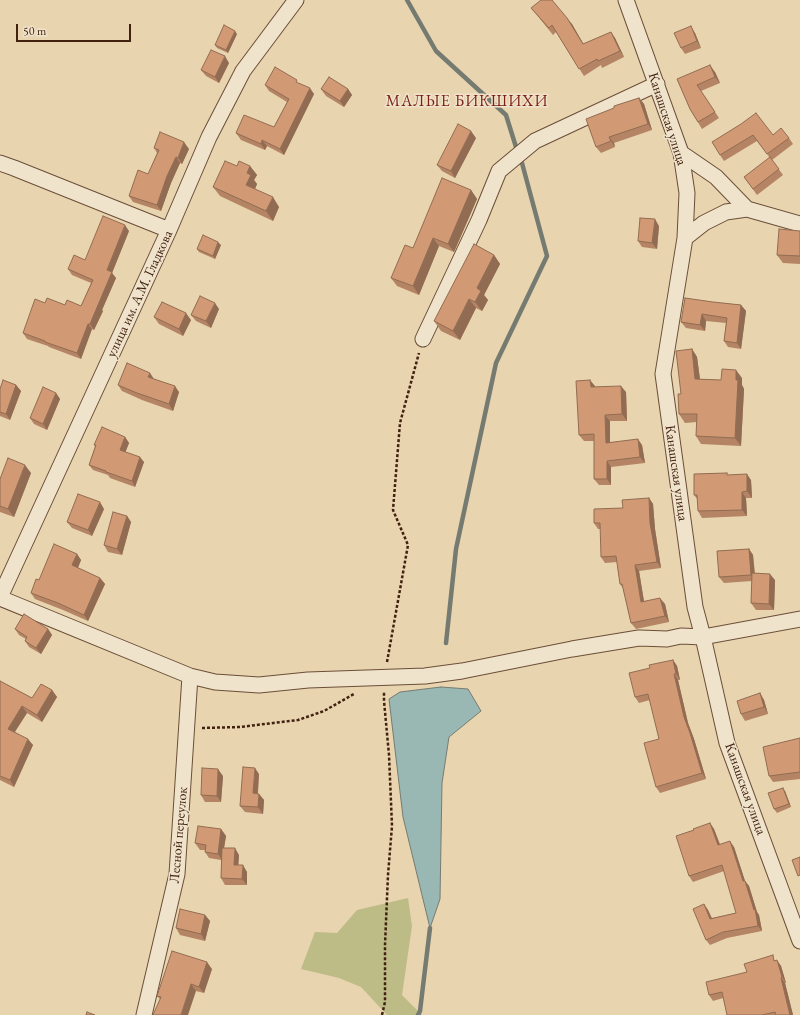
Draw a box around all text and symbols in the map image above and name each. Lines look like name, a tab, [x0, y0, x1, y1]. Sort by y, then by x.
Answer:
scale bar	[18, 16, 133, 42]
text: 50 m	[23, 23, 46, 39]
street label: Канашская улица	[644, 70, 690, 168]
district label: МАЛЫЕ БИКШИХИ	[386, 92, 548, 112]
street label: улица им. А.М. Гладкова	[103, 228, 177, 360]
street label: Канашская улица	[661, 424, 691, 522]
street label: Канашская улица	[721, 741, 769, 837]
street label: Лесной переулок	[166, 786, 192, 884]

